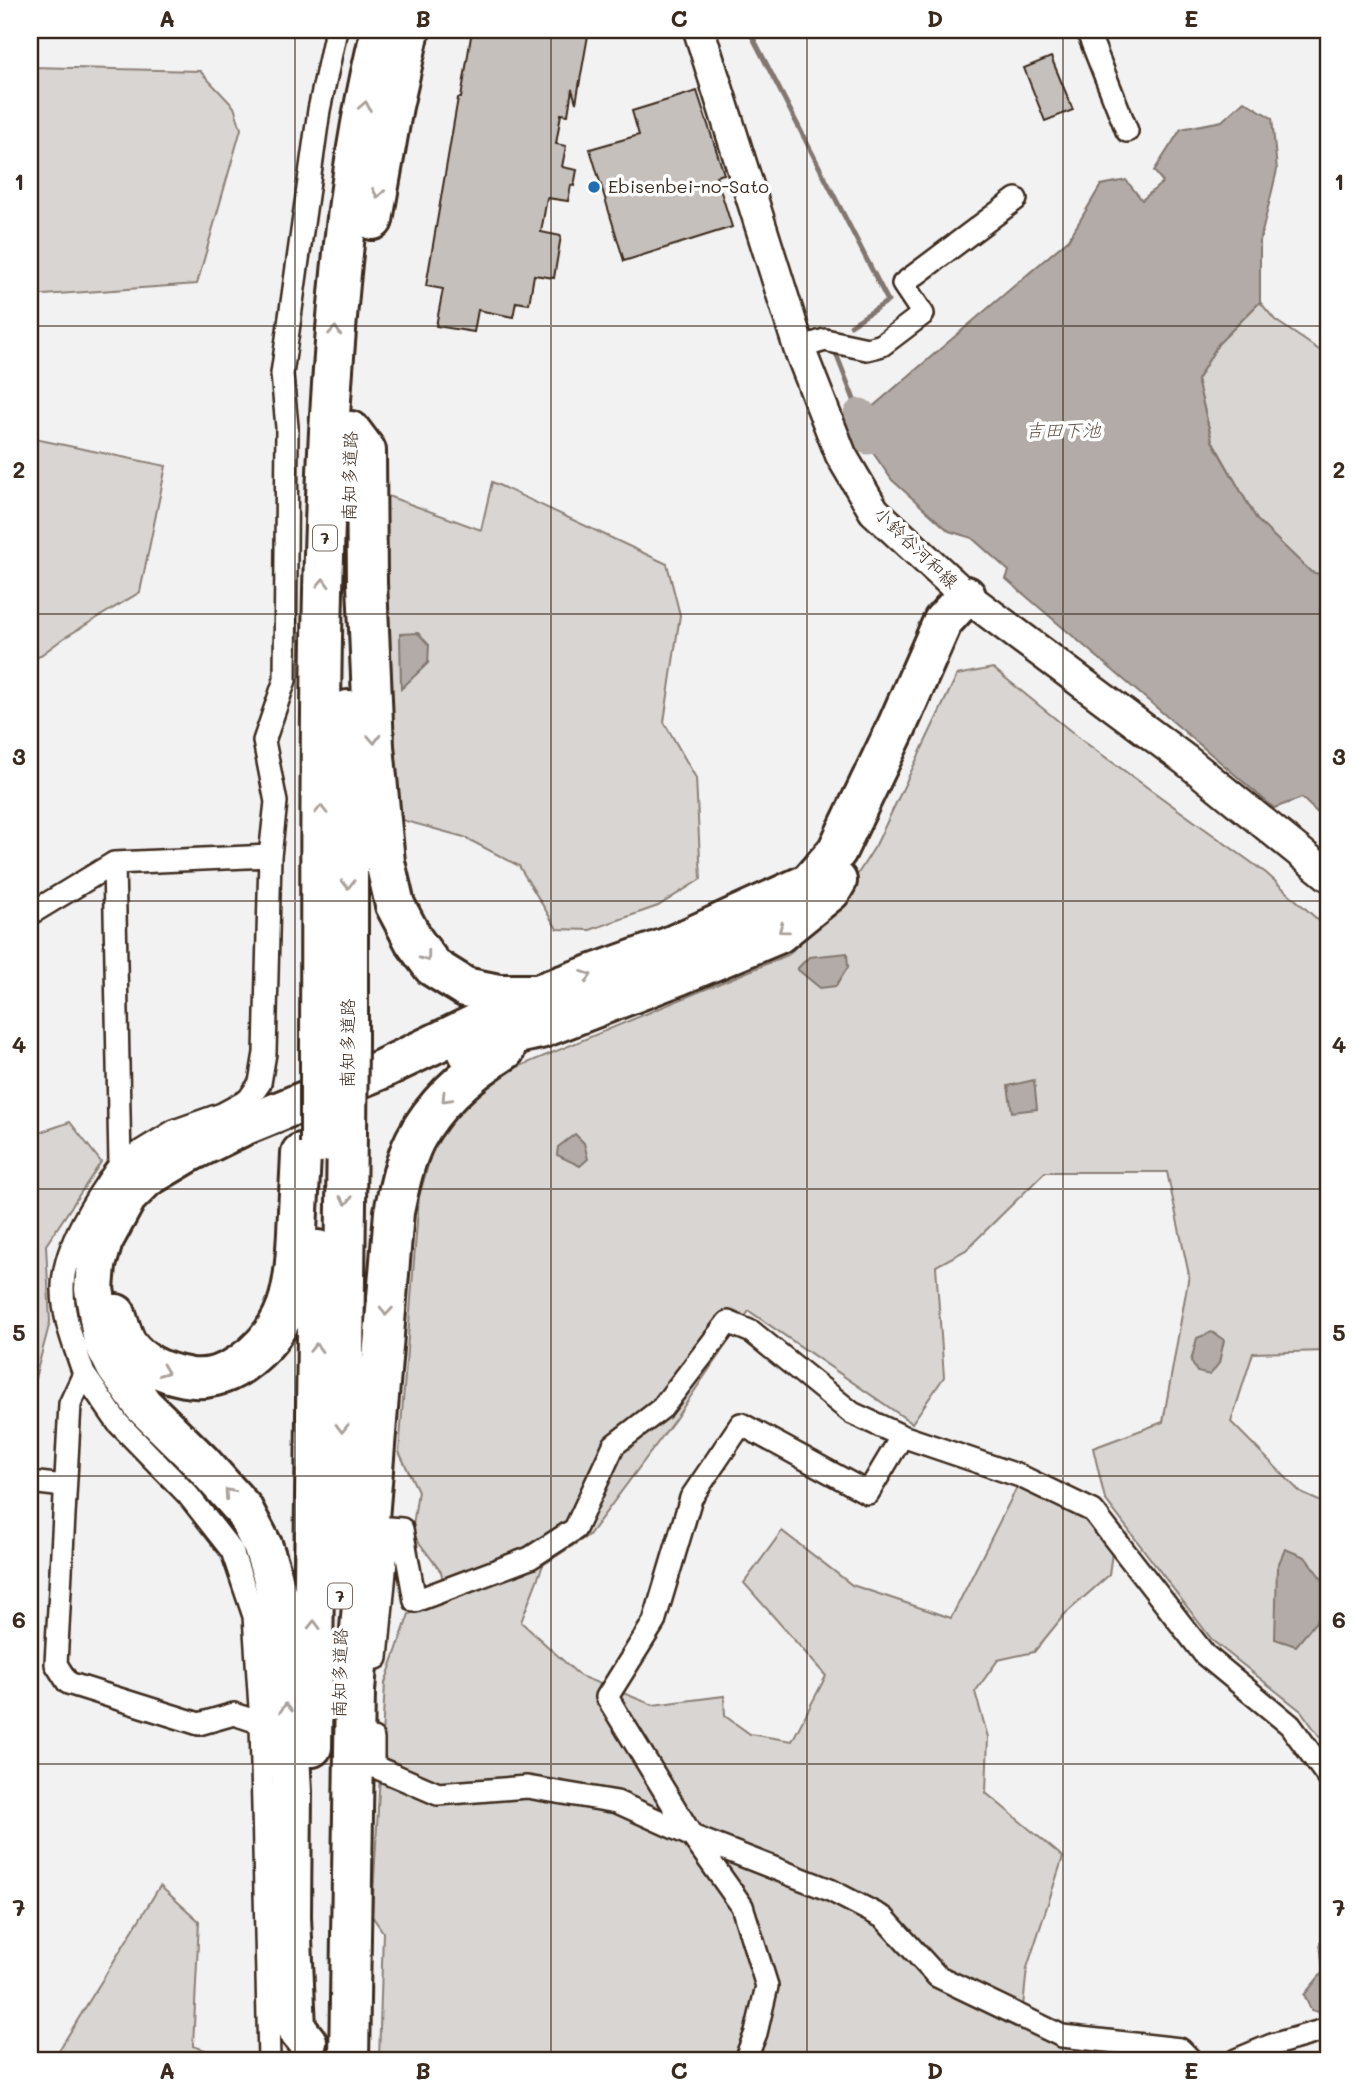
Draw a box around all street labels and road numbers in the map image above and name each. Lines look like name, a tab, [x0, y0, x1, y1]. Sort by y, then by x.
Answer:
street label: 南知多道路	[336, 431, 362, 521]
street label: 小鈴谷河和線	[870, 501, 964, 593]
road number: 7	[313, 526, 337, 551]
street label: 南知多道路	[335, 998, 359, 1088]
road number: 7	[328, 1584, 352, 1608]
street label: 南知多道路	[326, 1628, 352, 1718]

